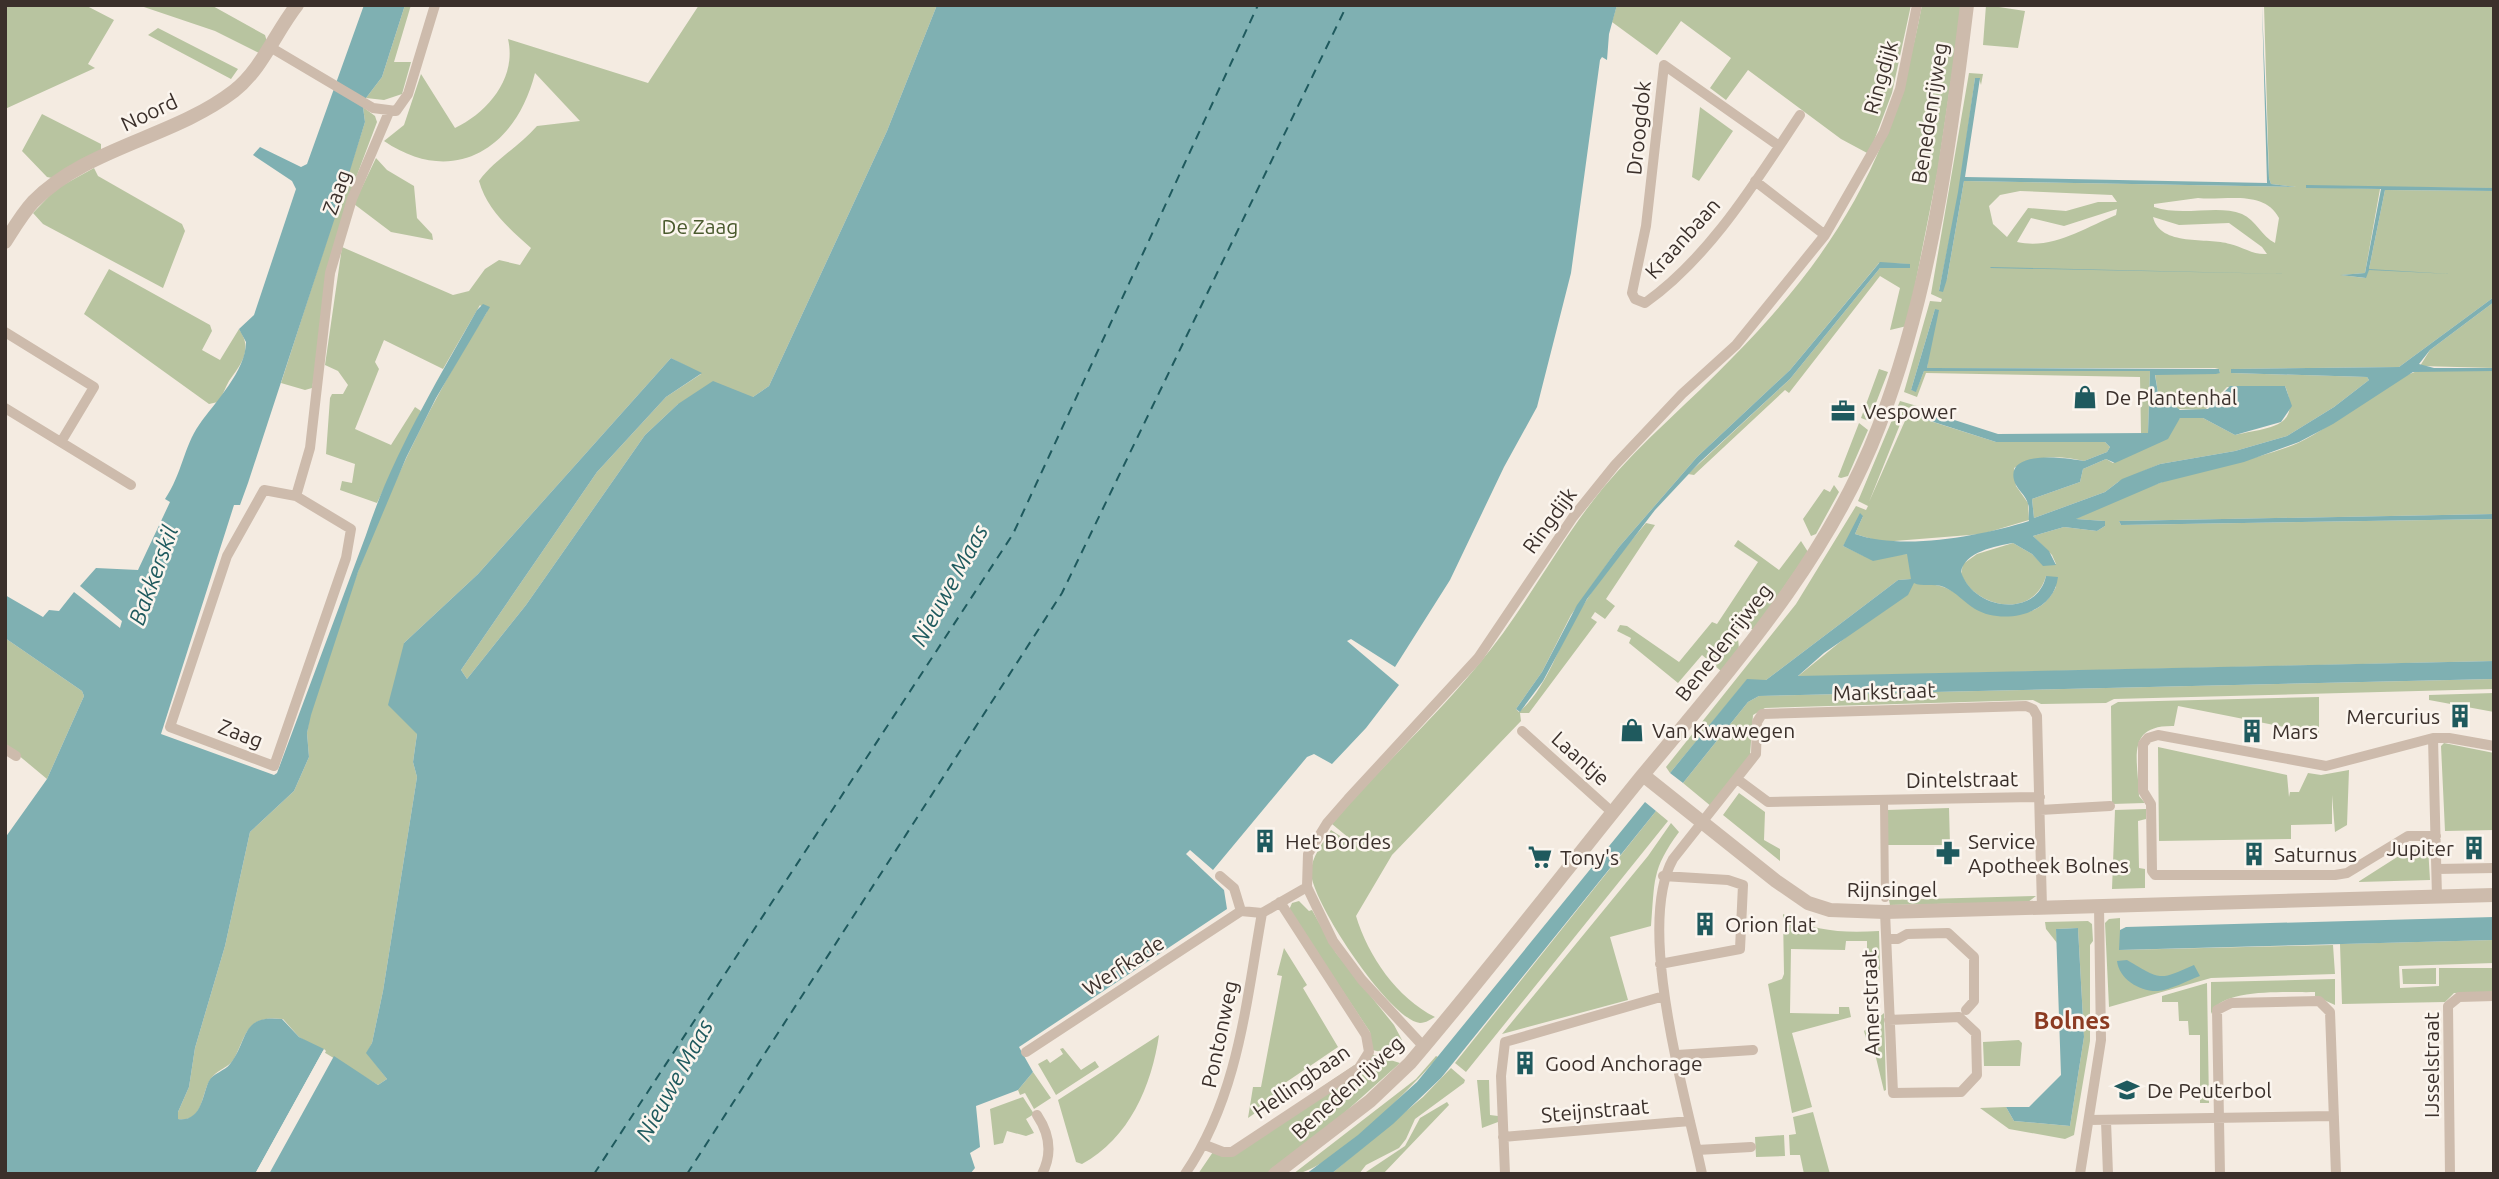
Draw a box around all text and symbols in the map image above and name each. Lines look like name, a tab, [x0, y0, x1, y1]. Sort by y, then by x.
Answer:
street label: Ringdijk	[1858, 37, 1902, 117]
street label: Benedenrijweg	[1906, 41, 1952, 185]
street label: Droogdok	[1621, 79, 1655, 176]
street label: Noord	[117, 88, 181, 136]
street label: Zaag	[317, 166, 355, 218]
street label: Kraanbaan	[1640, 193, 1724, 283]
park label: De Zaag	[662, 214, 738, 238]
shop icon: De Plantenhal	[2071, 383, 2099, 411]
place label: De Plantenhal	[2105, 385, 2237, 409]
office icon: Vespower	[1829, 397, 1857, 425]
place label: Vespower	[1863, 399, 1957, 423]
street label: Ringdijk	[1517, 482, 1581, 558]
water label: Nieuwe Maas	[905, 520, 993, 650]
water label: Bakkerskil	[124, 521, 183, 628]
street label: Benedenrijweg	[1670, 578, 1776, 706]
street label: Markstraat	[1832, 677, 1936, 705]
building icon: Mercurius	[2446, 702, 2474, 730]
place label: Mercurius	[2346, 704, 2440, 728]
street label: Zaag	[215, 714, 267, 752]
shop icon: Van Kwawegen	[1618, 716, 1646, 744]
building icon: Mars	[2238, 717, 2266, 745]
place label: Van Kwawegen	[1652, 718, 1795, 742]
place label: Mars	[2272, 719, 2318, 743]
street label: Laantje	[1547, 726, 1615, 790]
street label: Dintelstraat	[1906, 766, 2018, 792]
building icon: Het Bordes	[1251, 827, 1279, 855]
place label: Het Bordes	[1285, 829, 1391, 853]
place label: Service Apotheek Bolnes	[1968, 829, 2129, 877]
building icon: Jupiter	[2460, 834, 2488, 862]
place label: Jupiter	[2387, 836, 2454, 860]
pharmacy icon: Service Apotheek Bolnes	[1934, 839, 1962, 867]
building icon: Saturnus	[2240, 840, 2268, 868]
place label: Saturnus	[2274, 842, 2357, 866]
supermarket icon: Tony's	[1526, 843, 1554, 871]
place label: Tony's	[1560, 845, 1619, 869]
street label: Rijnsingel	[1847, 877, 1937, 901]
building icon: Orion flat	[1691, 910, 1719, 938]
place label: Orion flat	[1725, 912, 1816, 936]
street label: Werfkade	[1078, 930, 1168, 1000]
street label: Amerstraat	[1856, 949, 1884, 1057]
street label: Pontonweg	[1196, 978, 1242, 1090]
district label: Bolnes	[2034, 1007, 2110, 1034]
street label: IJsselstraat	[2419, 1012, 2443, 1118]
water label: Nieuwe Maas	[630, 1015, 718, 1145]
street label: Benedenrijweg	[1286, 1030, 1408, 1144]
street label: Hellingbaan	[1248, 1039, 1354, 1123]
building icon: Good Anchorage	[1511, 1049, 1539, 1077]
place label: Good Anchorage	[1545, 1051, 1703, 1075]
school or university icon: De Peuterbol	[2113, 1076, 2141, 1104]
place label: De Peuterbol	[2147, 1078, 2272, 1102]
street label: Steijnstraat	[1540, 1093, 1650, 1127]

